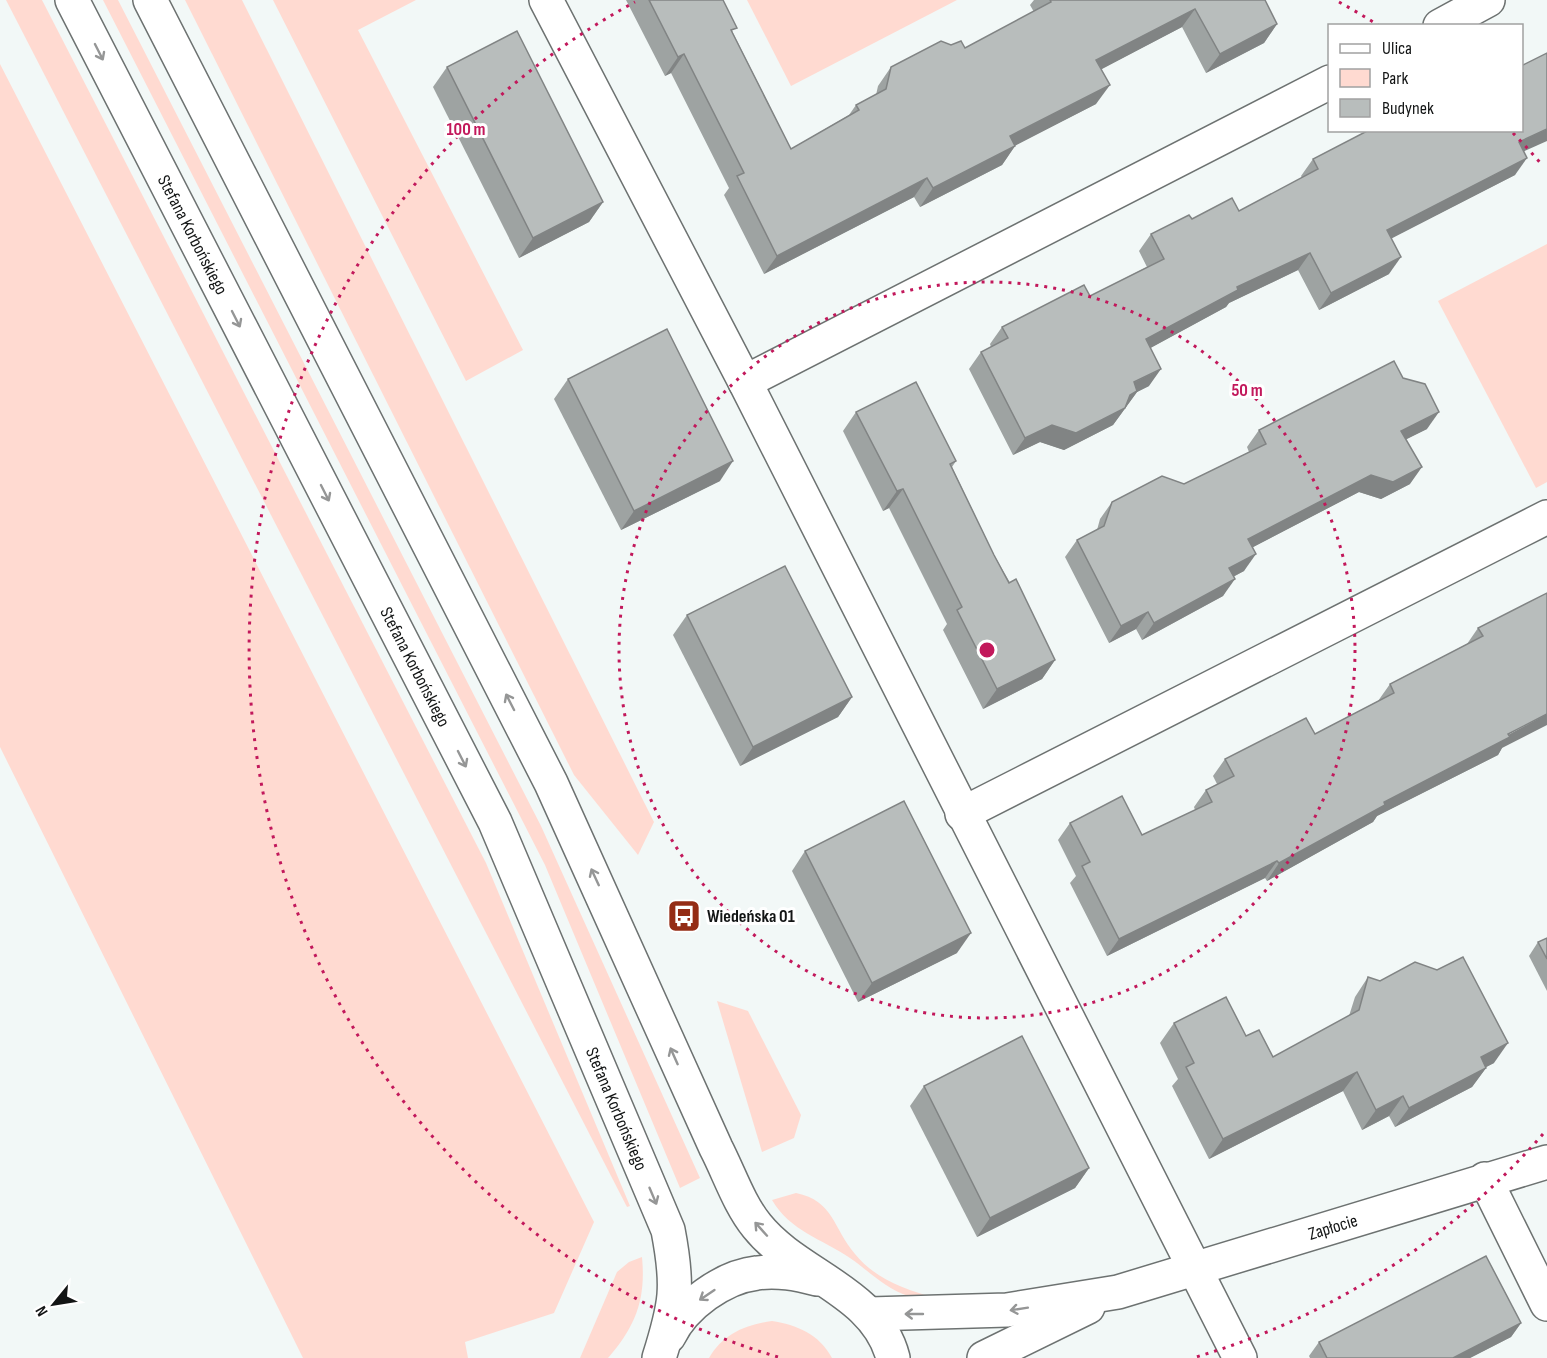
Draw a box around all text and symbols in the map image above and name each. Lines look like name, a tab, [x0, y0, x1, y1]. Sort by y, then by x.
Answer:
legend	[1328, 24, 1523, 132]
text: Ulica	[1382, 38, 1412, 59]
one-way arrow	[93, 43, 105, 60]
text: Park	[1382, 68, 1408, 89]
text: Budynek	[1382, 98, 1434, 119]
text: 100 m	[447, 119, 486, 140]
street label: Stefana Korbońskiego	[153, 172, 232, 298]
one-way arrow	[230, 310, 242, 327]
text: 50 m	[1231, 380, 1263, 401]
one-way arrow	[320, 483, 331, 501]
street label: Stefana Korbońskiego	[375, 604, 454, 730]
centre of rings	[977, 640, 997, 660]
one-way arrow	[503, 693, 515, 711]
one-way arrow	[457, 750, 468, 768]
one-way arrow	[588, 869, 600, 887]
bus stop icon: Wiedeńska 01	[666, 898, 702, 934]
place label: Wiedeńska 01	[707, 906, 795, 927]
street label: Stefana Korbońskiego	[581, 1044, 652, 1174]
one-way arrow	[668, 1047, 679, 1065]
one-way arrow	[648, 1186, 659, 1205]
street label: Zapłocie	[1306, 1210, 1360, 1245]
one-way arrow	[754, 1222, 768, 1237]
north arrow	[24, 1274, 84, 1334]
one-way arrow	[699, 1289, 715, 1301]
text: N	[32, 1302, 53, 1319]
one-way arrow	[1009, 1303, 1029, 1314]
one-way arrow	[904, 1308, 924, 1320]

